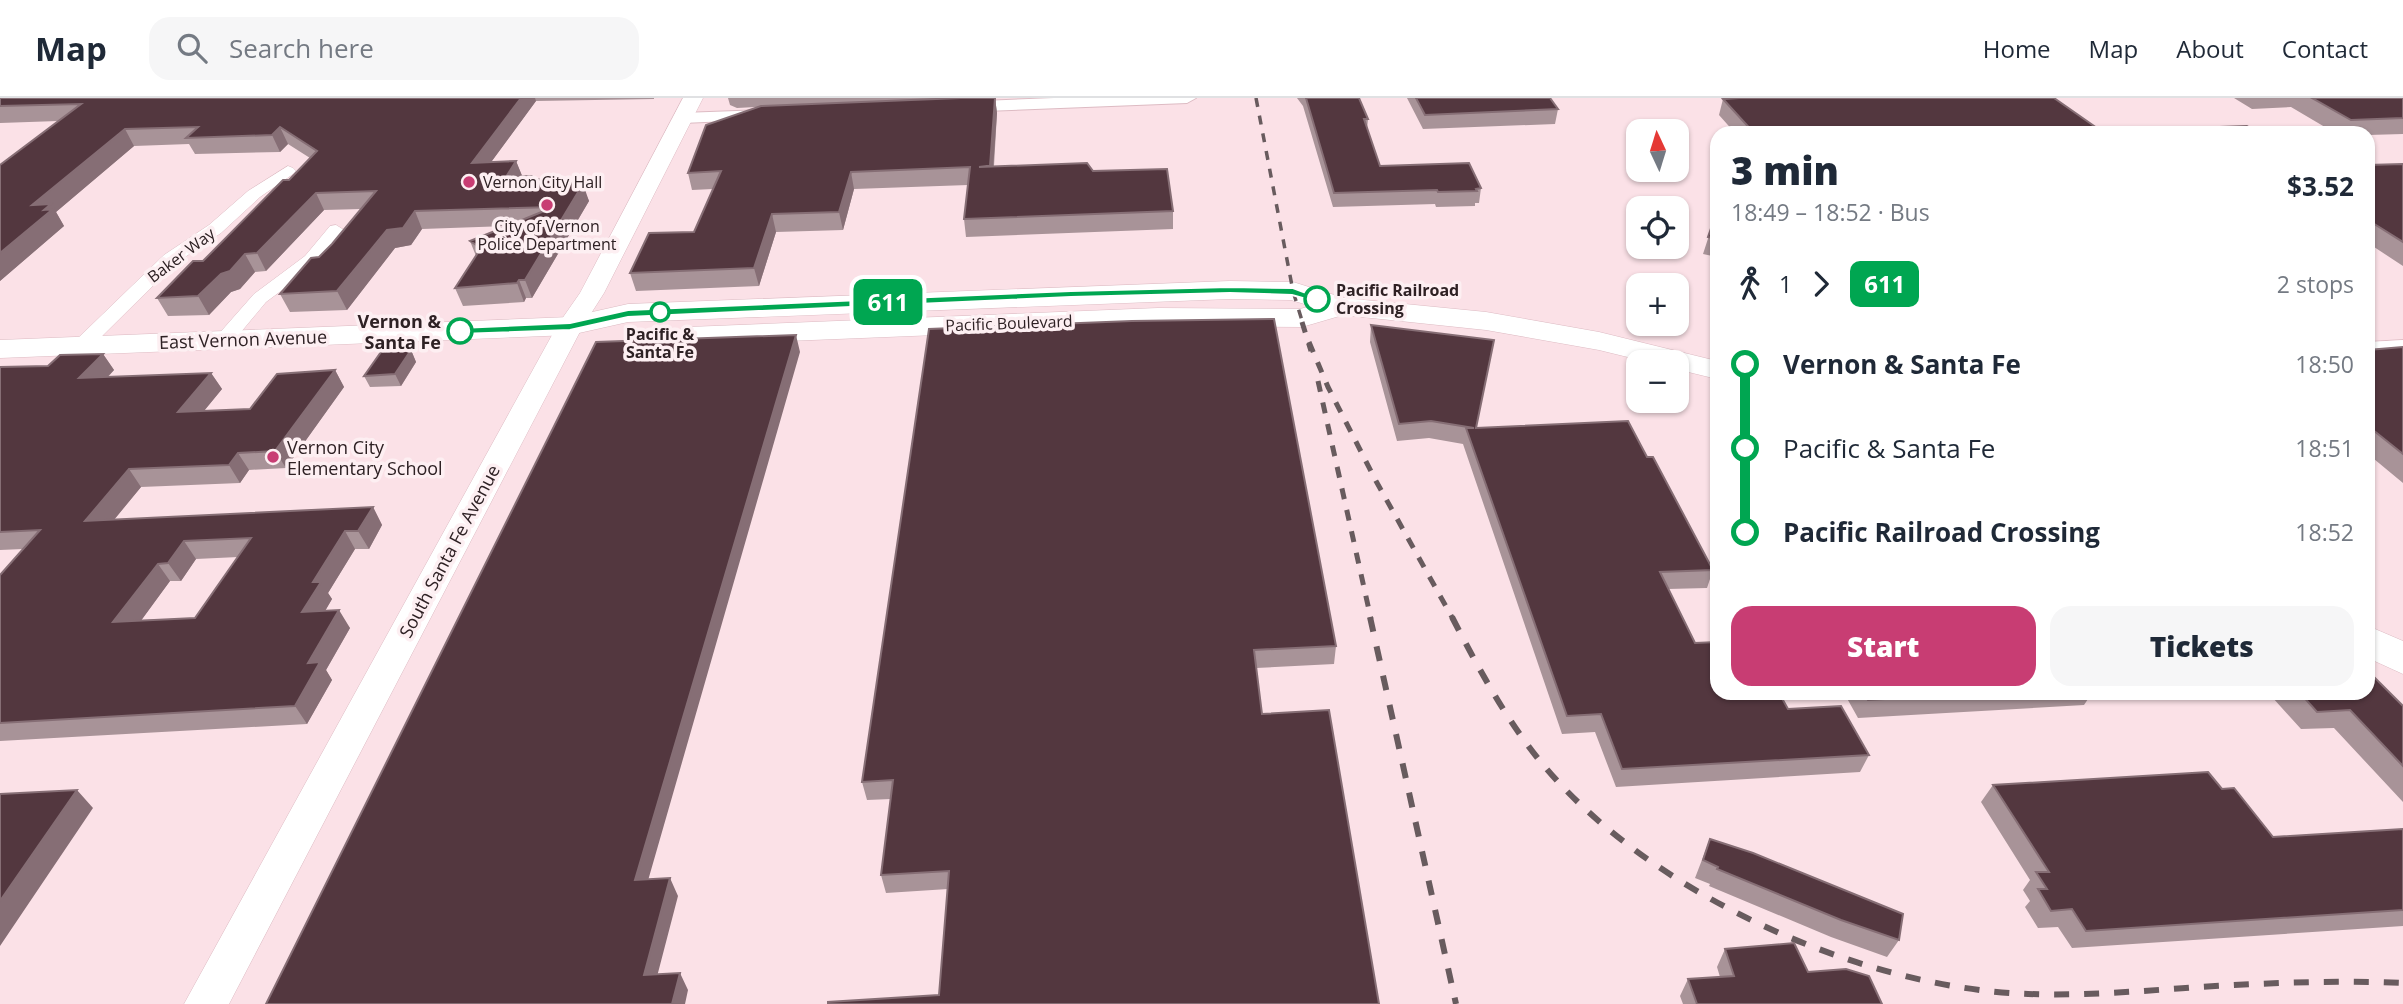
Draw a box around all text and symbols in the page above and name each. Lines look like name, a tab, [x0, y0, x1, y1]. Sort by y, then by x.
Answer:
search box	[149, 17, 639, 80]
text: Map	[35, 26, 107, 71]
icon: search	[173, 29, 211, 67]
text: Search here	[229, 30, 374, 66]
text: Home	[1983, 32, 2051, 65]
text: Map	[2089, 32, 2138, 65]
text: About	[2176, 32, 2244, 65]
text: Contact	[2282, 32, 2368, 65]
north arrow	[1626, 119, 1689, 182]
map controls	[1626, 119, 1689, 413]
text: 3 min	[1731, 144, 1839, 196]
text: $3.52	[2287, 168, 2354, 204]
place label: Vernon City Hall	[483, 171, 602, 193]
marker: Vernon City Hall	[461, 174, 477, 190]
button: locate	[1626, 196, 1689, 259]
text: 18:49 – 18:52 · Bus	[1731, 196, 1930, 228]
marker: City of Vernon Police Department	[539, 197, 555, 213]
place label: City of Vernon Police Department	[478, 215, 617, 255]
street label: Baker Way	[143, 222, 220, 288]
icon: walk	[1731, 265, 1769, 303]
icon: forward	[1802, 265, 1840, 303]
text: 611	[1864, 267, 1905, 300]
text: 1	[1779, 268, 1792, 300]
text: 2 stops	[2277, 268, 2354, 300]
button: +	[1626, 273, 1689, 336]
line badge: 611	[848, 279, 928, 325]
place label: Pacific Railroad Crossing	[1336, 279, 1459, 319]
text: 611	[867, 285, 909, 318]
marker: Pacific Railroad Crossing	[1304, 286, 1330, 312]
marker: Pacific & Santa Fe	[650, 302, 670, 322]
place label: Vernon & Santa Fe	[358, 309, 441, 354]
street label: Pacific Boulevard	[945, 310, 1073, 336]
marker: Vernon & Santa Fe	[447, 318, 473, 344]
place label: Pacific & Santa Fe	[626, 323, 694, 363]
street label: East Vernon Avenue	[159, 324, 327, 354]
text: Vernon & Santa Fe	[1783, 346, 2021, 382]
text: 18:50	[2295, 348, 2354, 380]
button: −	[1626, 350, 1689, 413]
text: Pacific & Santa Fe	[1783, 430, 1995, 466]
text: 18:51	[2295, 432, 2354, 464]
place label: Vernon City Elementary School	[287, 435, 443, 480]
marker: Vernon City Elementary School	[265, 449, 281, 465]
street label: South Santa Fe Avenue	[393, 460, 505, 642]
text: Pacific Railroad Crossing	[1783, 514, 2100, 550]
text: 18:52	[2295, 516, 2354, 548]
button: Start	[1731, 606, 2036, 686]
button: Tickets	[2050, 606, 2354, 686]

